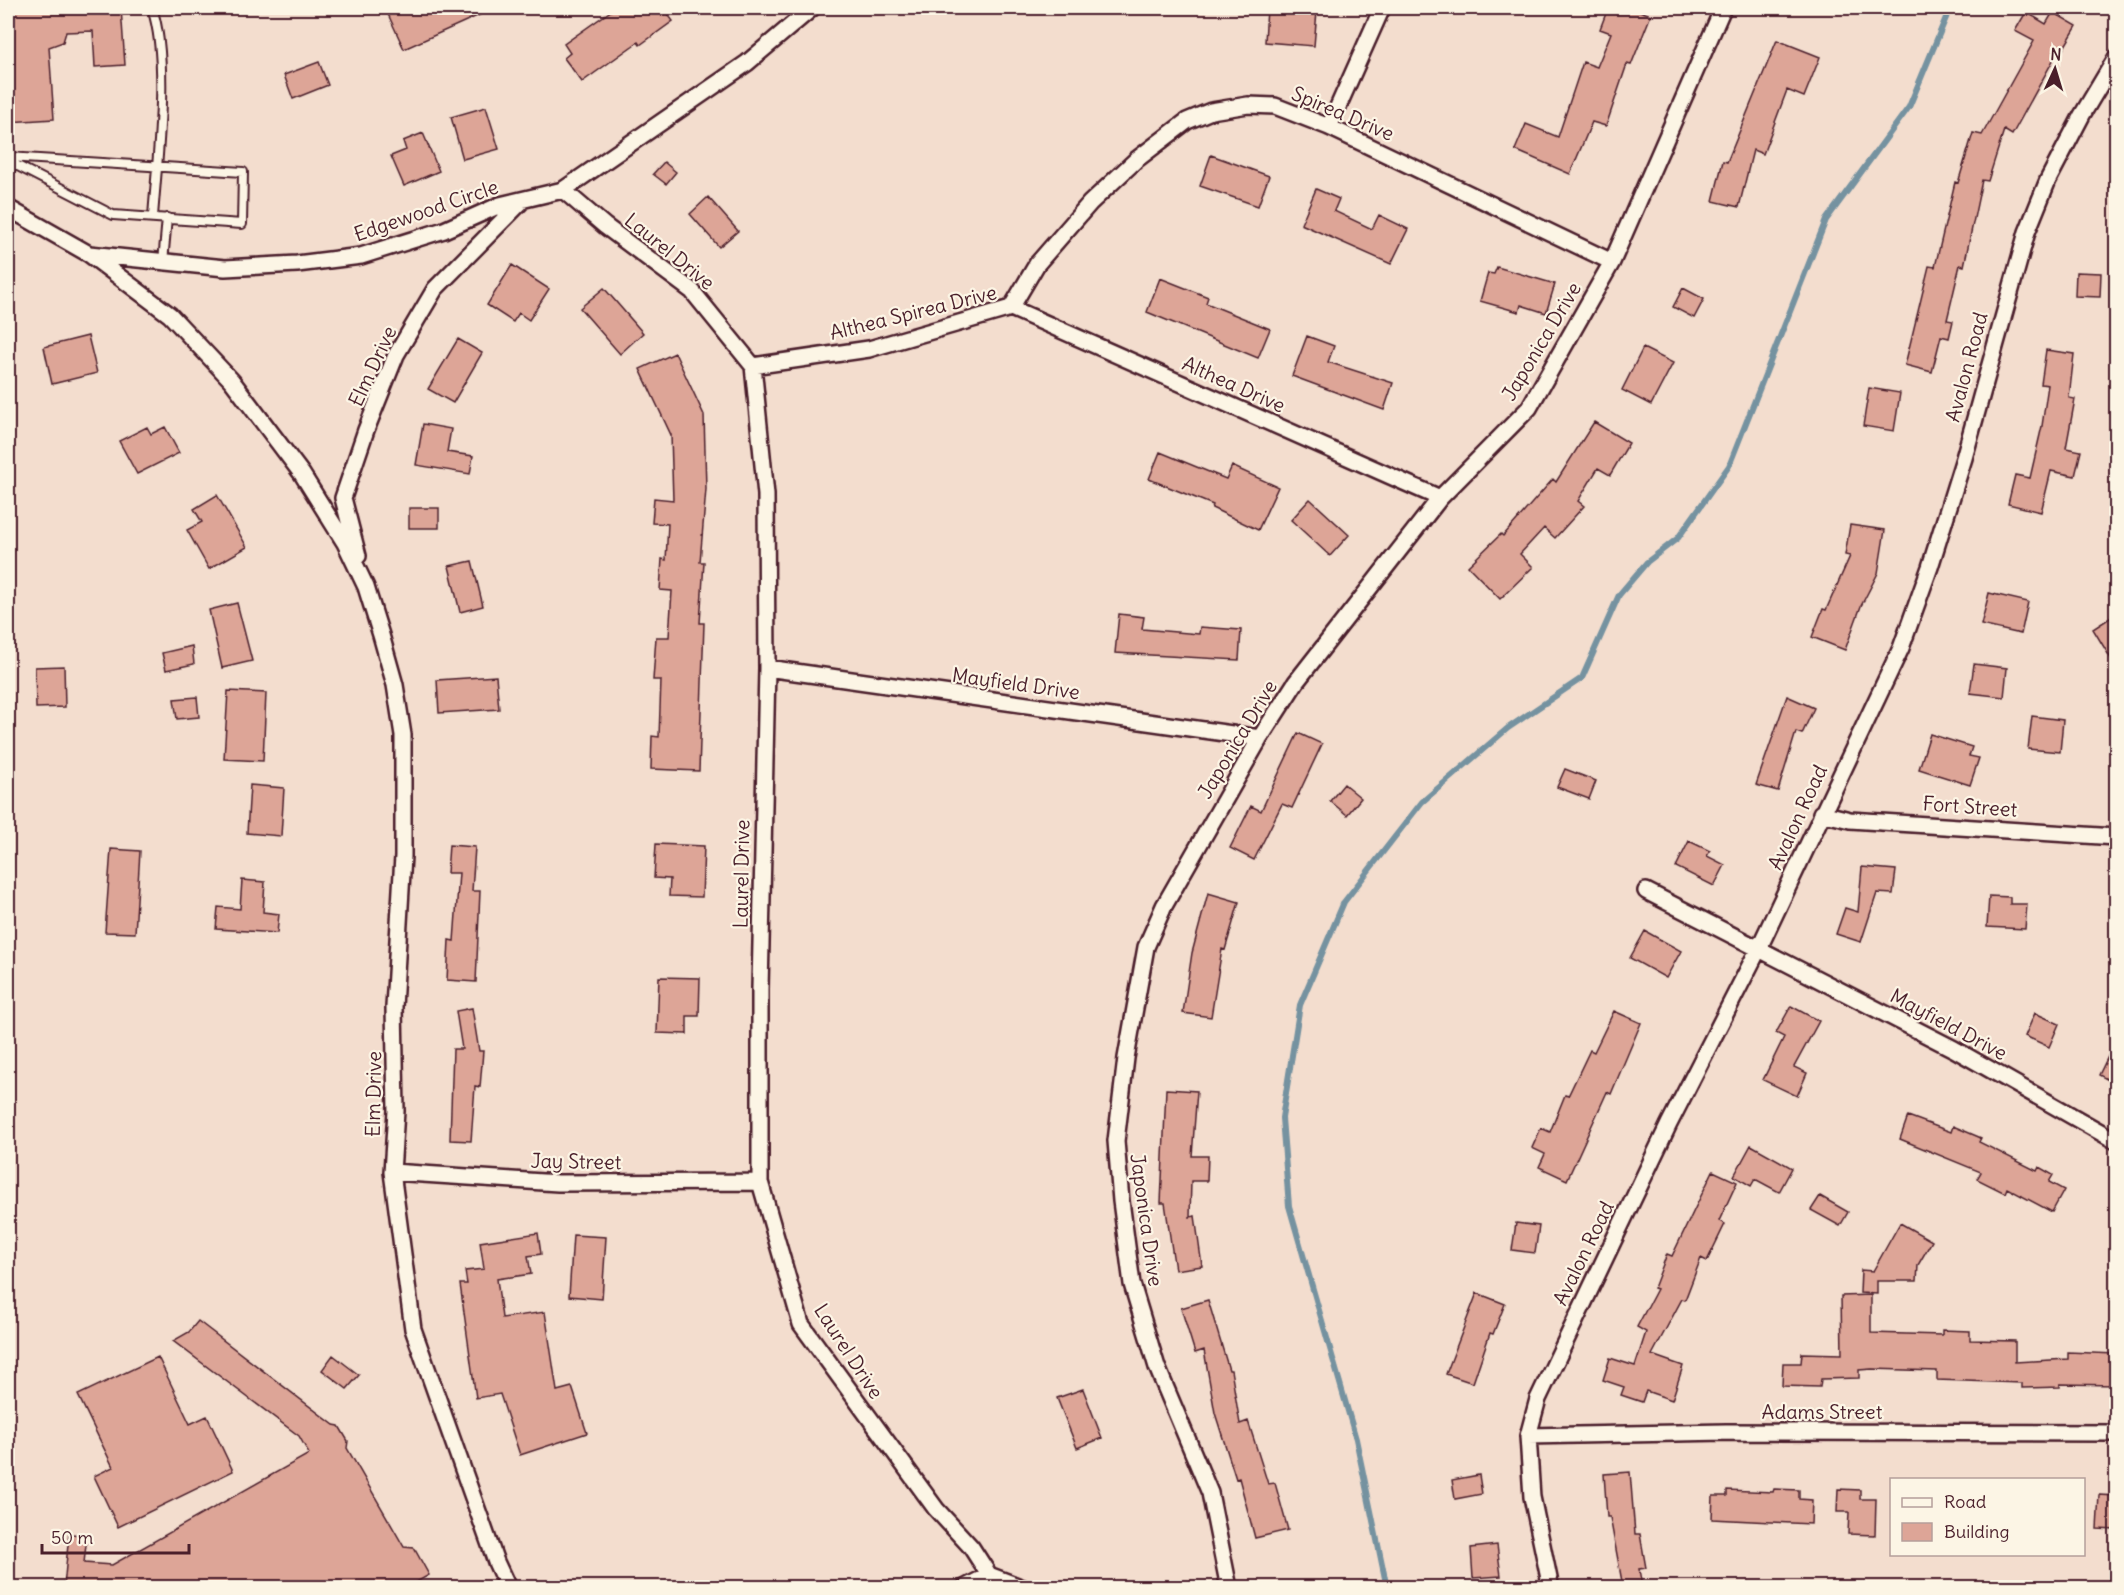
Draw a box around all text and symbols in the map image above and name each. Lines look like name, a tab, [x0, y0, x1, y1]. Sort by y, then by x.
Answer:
north arrow	[2025, 39, 2085, 99]
text: N	[2050, 44, 2062, 64]
street label: Spirea Drive	[1288, 80, 1398, 146]
street label: Edgewood Circle	[351, 174, 501, 246]
street label: Laurel Drive	[620, 207, 720, 295]
street label: Japonica Drive	[1496, 277, 1586, 405]
street label: Althea Spirea Drive	[827, 279, 999, 345]
street label: Avalon Road	[1939, 309, 1993, 425]
street label: Elm Drive	[343, 322, 401, 410]
street label: Althea Drive	[1179, 350, 1289, 418]
street label: Mayfield Drive	[950, 662, 1082, 704]
street label: Japonica Drive	[1192, 675, 1282, 803]
street label: Avalon Road	[1762, 760, 1832, 873]
street label: Fort Street	[1922, 790, 2018, 822]
street label: Laurel Drive	[728, 819, 754, 929]
street label: Mayfield Drive	[1886, 983, 2012, 1065]
street label: Elm Drive	[360, 1051, 386, 1137]
street label: Jay Street	[530, 1148, 622, 1174]
street label: Japonica Drive	[1125, 1152, 1169, 1288]
street label: Avalon Road	[1547, 1197, 1619, 1309]
street label: Laurel Drive	[809, 1299, 889, 1403]
street label: Adams Street	[1762, 1399, 1883, 1424]
legend	[1890, 1478, 2085, 1556]
text: Road	[1944, 1490, 1987, 1513]
scale bar	[42, 1517, 189, 1555]
text: Building	[1944, 1520, 2009, 1543]
text: 50 m	[51, 1526, 93, 1549]

